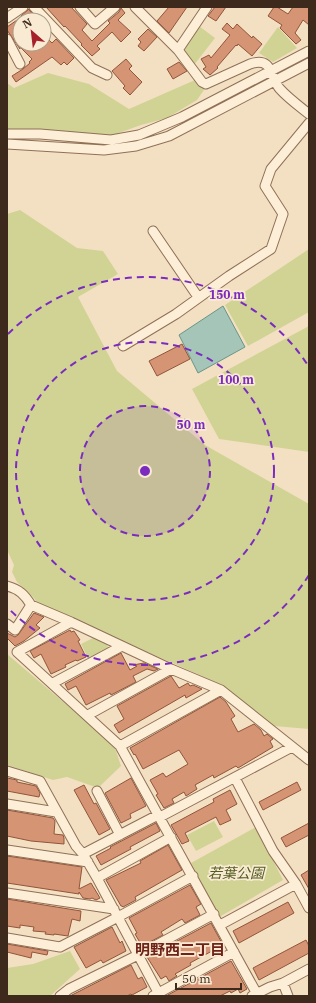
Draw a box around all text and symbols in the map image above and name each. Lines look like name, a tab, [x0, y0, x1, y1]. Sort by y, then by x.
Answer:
north arrow	[12, 12, 52, 52]
text: N	[20, 15, 35, 31]
text: 150 m	[209, 287, 245, 302]
text: 100 m	[218, 372, 254, 387]
text: 50 m	[177, 417, 206, 432]
centre of rings	[138, 464, 152, 478]
park label: 若葉公園	[208, 864, 266, 882]
district label: 明野西二丁目	[135, 940, 225, 959]
scale bar	[176, 965, 241, 991]
text: 50 m	[182, 971, 211, 986]

